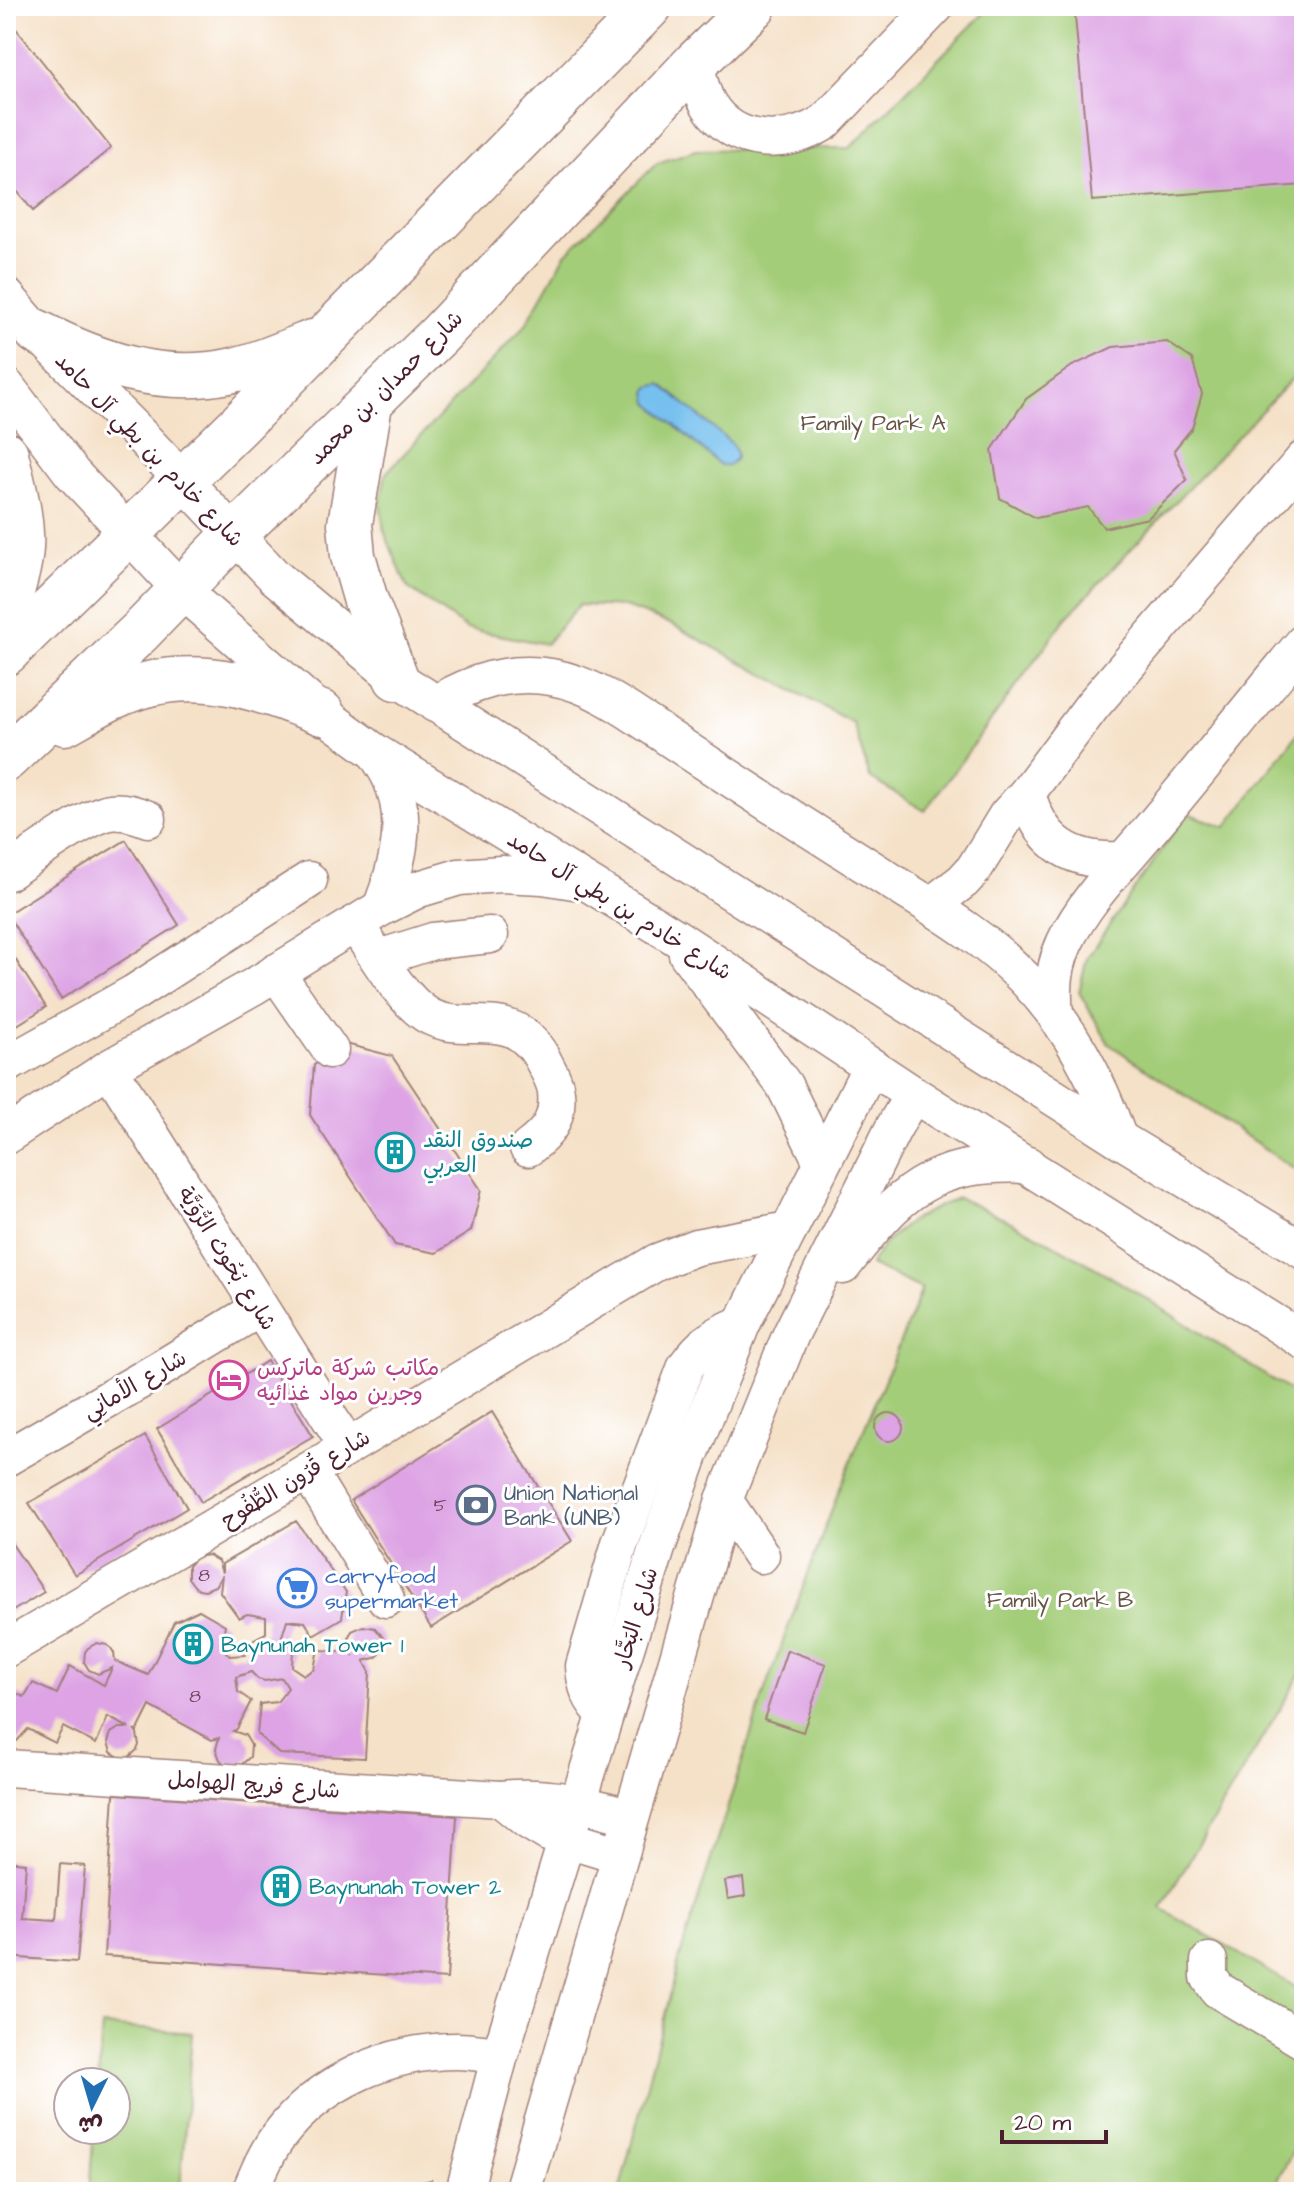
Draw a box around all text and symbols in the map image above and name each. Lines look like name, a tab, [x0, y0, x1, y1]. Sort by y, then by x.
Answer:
street label: شارع حمدان بن محمد	[302, 304, 470, 472]
street label: شارع خادم بن بطي آل حامد	[45, 346, 250, 556]
park label: Family Park A	[801, 408, 946, 440]
street label: شارع خادم بن بطي آل حامد	[499, 824, 737, 991]
place label: صندوق النقد العربي	[423, 1125, 533, 1184]
building icon: صندوق النقد العربي	[374, 1131, 416, 1173]
street label: شارع بُحُوث الرُّوَيَّة	[170, 1181, 283, 1337]
street label: شارع الأمانِي	[76, 1342, 194, 1430]
place label: مكاتب شركة ماتركس وجرين مواد غذائيه	[257, 1353, 439, 1409]
hotel icon: مكاتب شركة ماتركس وجرين مواد غذائيه	[208, 1359, 250, 1401]
street label: شارع قُرُون الطُّفُوح	[214, 1421, 376, 1536]
place label: Union National Bank (UNB)	[504, 1478, 638, 1534]
bank icon: Union National Bank (UNB)	[455, 1484, 497, 1526]
house number: 5	[434, 1493, 447, 1518]
place label: carryfood supermarket	[325, 1561, 458, 1617]
house number: 8	[198, 1563, 210, 1588]
street label: شارع البَحَّار	[606, 1564, 666, 1673]
supermarket icon: carryfood supermarket	[276, 1567, 318, 1609]
park label: Family Park B	[987, 1585, 1134, 1617]
building icon: Baynunah Tower 1	[172, 1623, 214, 1665]
place label: Baynunah Tower 1	[221, 1630, 404, 1662]
house number: 8	[189, 1684, 201, 1709]
street label: شارع فريج الهوامل	[167, 1764, 341, 1807]
building icon: Baynunah Tower 2	[260, 1865, 302, 1907]
place label: Baynunah Tower 2	[309, 1872, 502, 1904]
north arrow	[52, 2066, 132, 2146]
scale bar	[1002, 2094, 1106, 2144]
text: 20 m	[1014, 2106, 1071, 2140]
text: ش	[77, 2108, 104, 2141]

